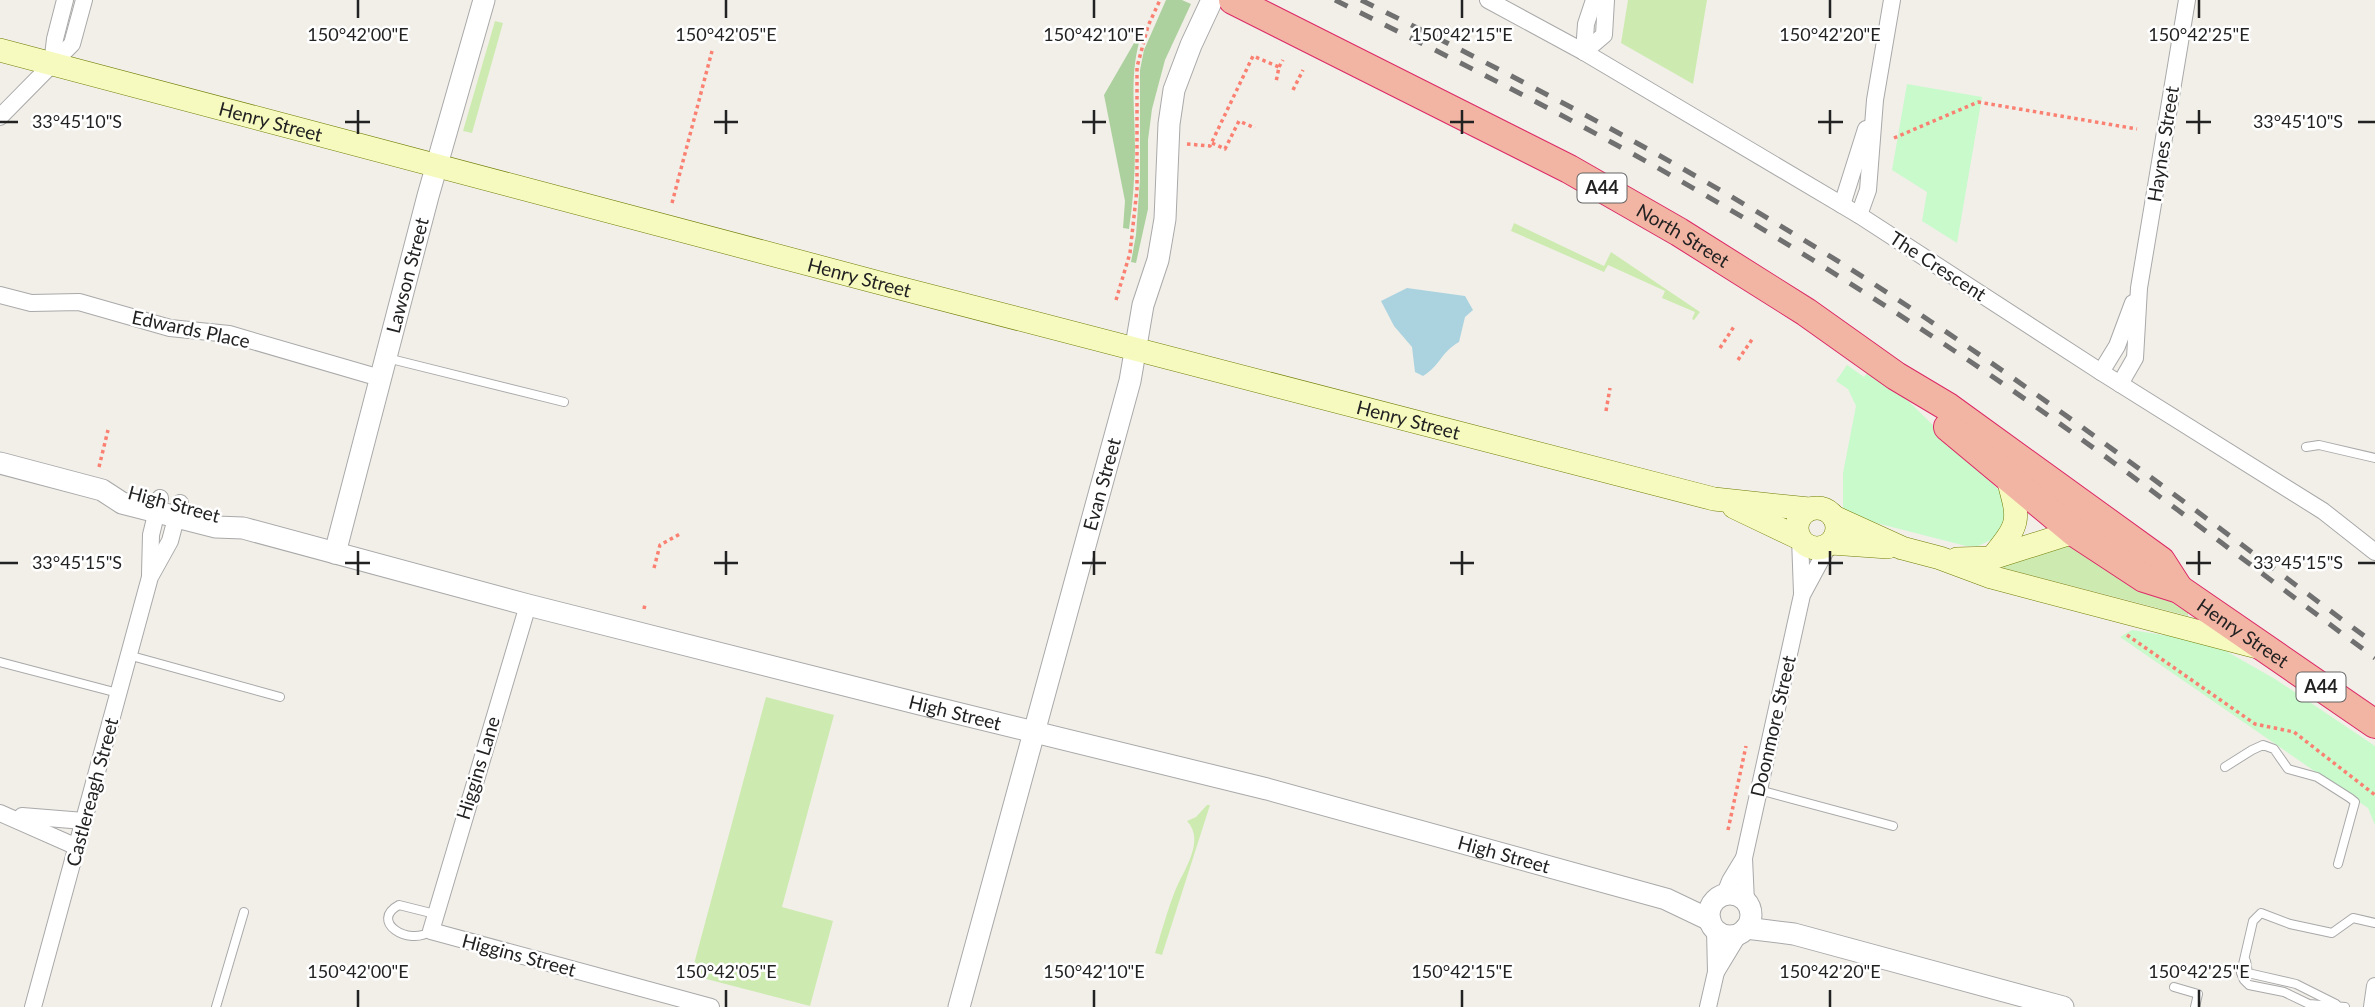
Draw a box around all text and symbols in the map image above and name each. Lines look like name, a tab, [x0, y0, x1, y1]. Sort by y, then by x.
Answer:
text: 150°42'00"E	[307, 23, 409, 45]
text: 150°42'05"E	[675, 23, 777, 45]
text: 150°42'10"E	[1043, 23, 1145, 45]
text: 150°42'15"E	[1411, 23, 1513, 45]
text: 150°42'20"E	[1779, 23, 1881, 45]
text: 150°42'25"E	[2148, 23, 2250, 45]
street label: Haynes Street	[2142, 84, 2183, 203]
street label: Henry Street	[217, 96, 325, 146]
text: 33°45'10"S	[32, 110, 122, 132]
text: 33°45'10"S	[2253, 110, 2343, 132]
road number: A44	[1578, 174, 1626, 202]
street label: North Street	[1633, 198, 1734, 272]
street label: Lawson Street	[381, 215, 433, 335]
street label: The Crescent	[1886, 226, 1991, 305]
street label: Henry Street	[805, 252, 914, 302]
street label: Edwards Place	[130, 305, 252, 352]
street label: Henry Street	[1354, 395, 1463, 444]
street label: Evan Street	[1078, 435, 1125, 533]
street label: High Street	[126, 480, 223, 527]
text: 33°45'15"S	[32, 551, 122, 573]
text: 33°45'15"S	[2253, 551, 2343, 573]
street label: Henry Street	[2193, 593, 2293, 672]
street label: Doonmore Street	[1745, 653, 1800, 799]
road number: A44	[2296, 672, 2346, 702]
street label: High Street	[907, 690, 1004, 735]
street label: Higgins Lane	[451, 713, 504, 822]
street label: Castlereagh Street	[61, 715, 122, 869]
street label: High Street	[1456, 830, 1553, 878]
street label: Higgins Street	[460, 928, 579, 981]
text: 150°42'00"E	[307, 960, 409, 982]
text: 150°42'05"E	[675, 960, 777, 982]
text: 150°42'10"E	[1043, 960, 1145, 982]
text: 150°42'15"E	[1411, 960, 1513, 982]
text: 150°42'20"E	[1779, 960, 1881, 982]
text: 150°42'25"E	[2148, 960, 2250, 982]

